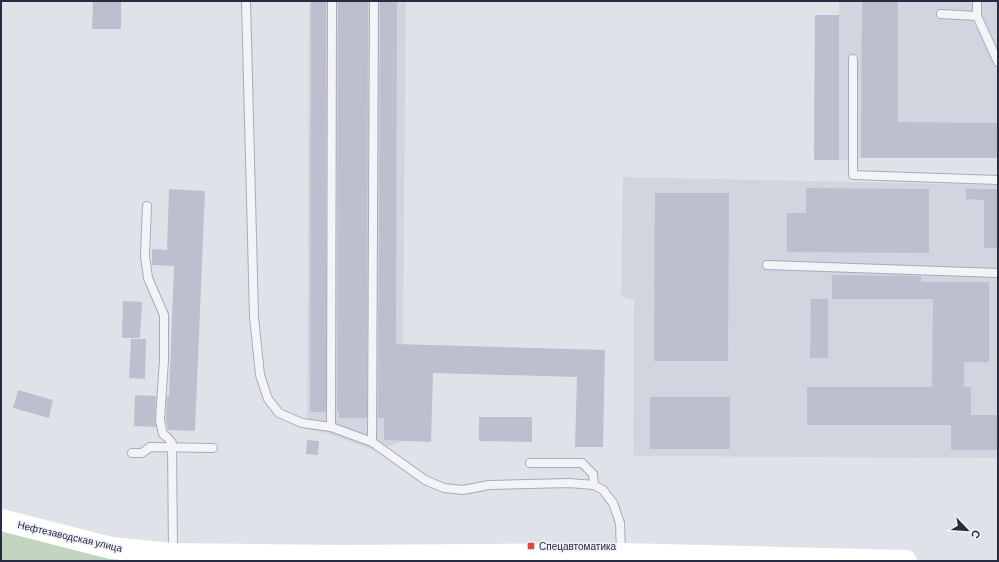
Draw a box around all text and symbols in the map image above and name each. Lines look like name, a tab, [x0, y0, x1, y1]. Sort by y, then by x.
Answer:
north arrow	[947, 510, 987, 550]
street label: Нефтезаводская улица	[16, 518, 124, 554]
text: С	[969, 528, 984, 541]
place label: Спецавтоматика	[539, 540, 617, 552]
marker: Спецавтоматика	[526, 541, 536, 551]

